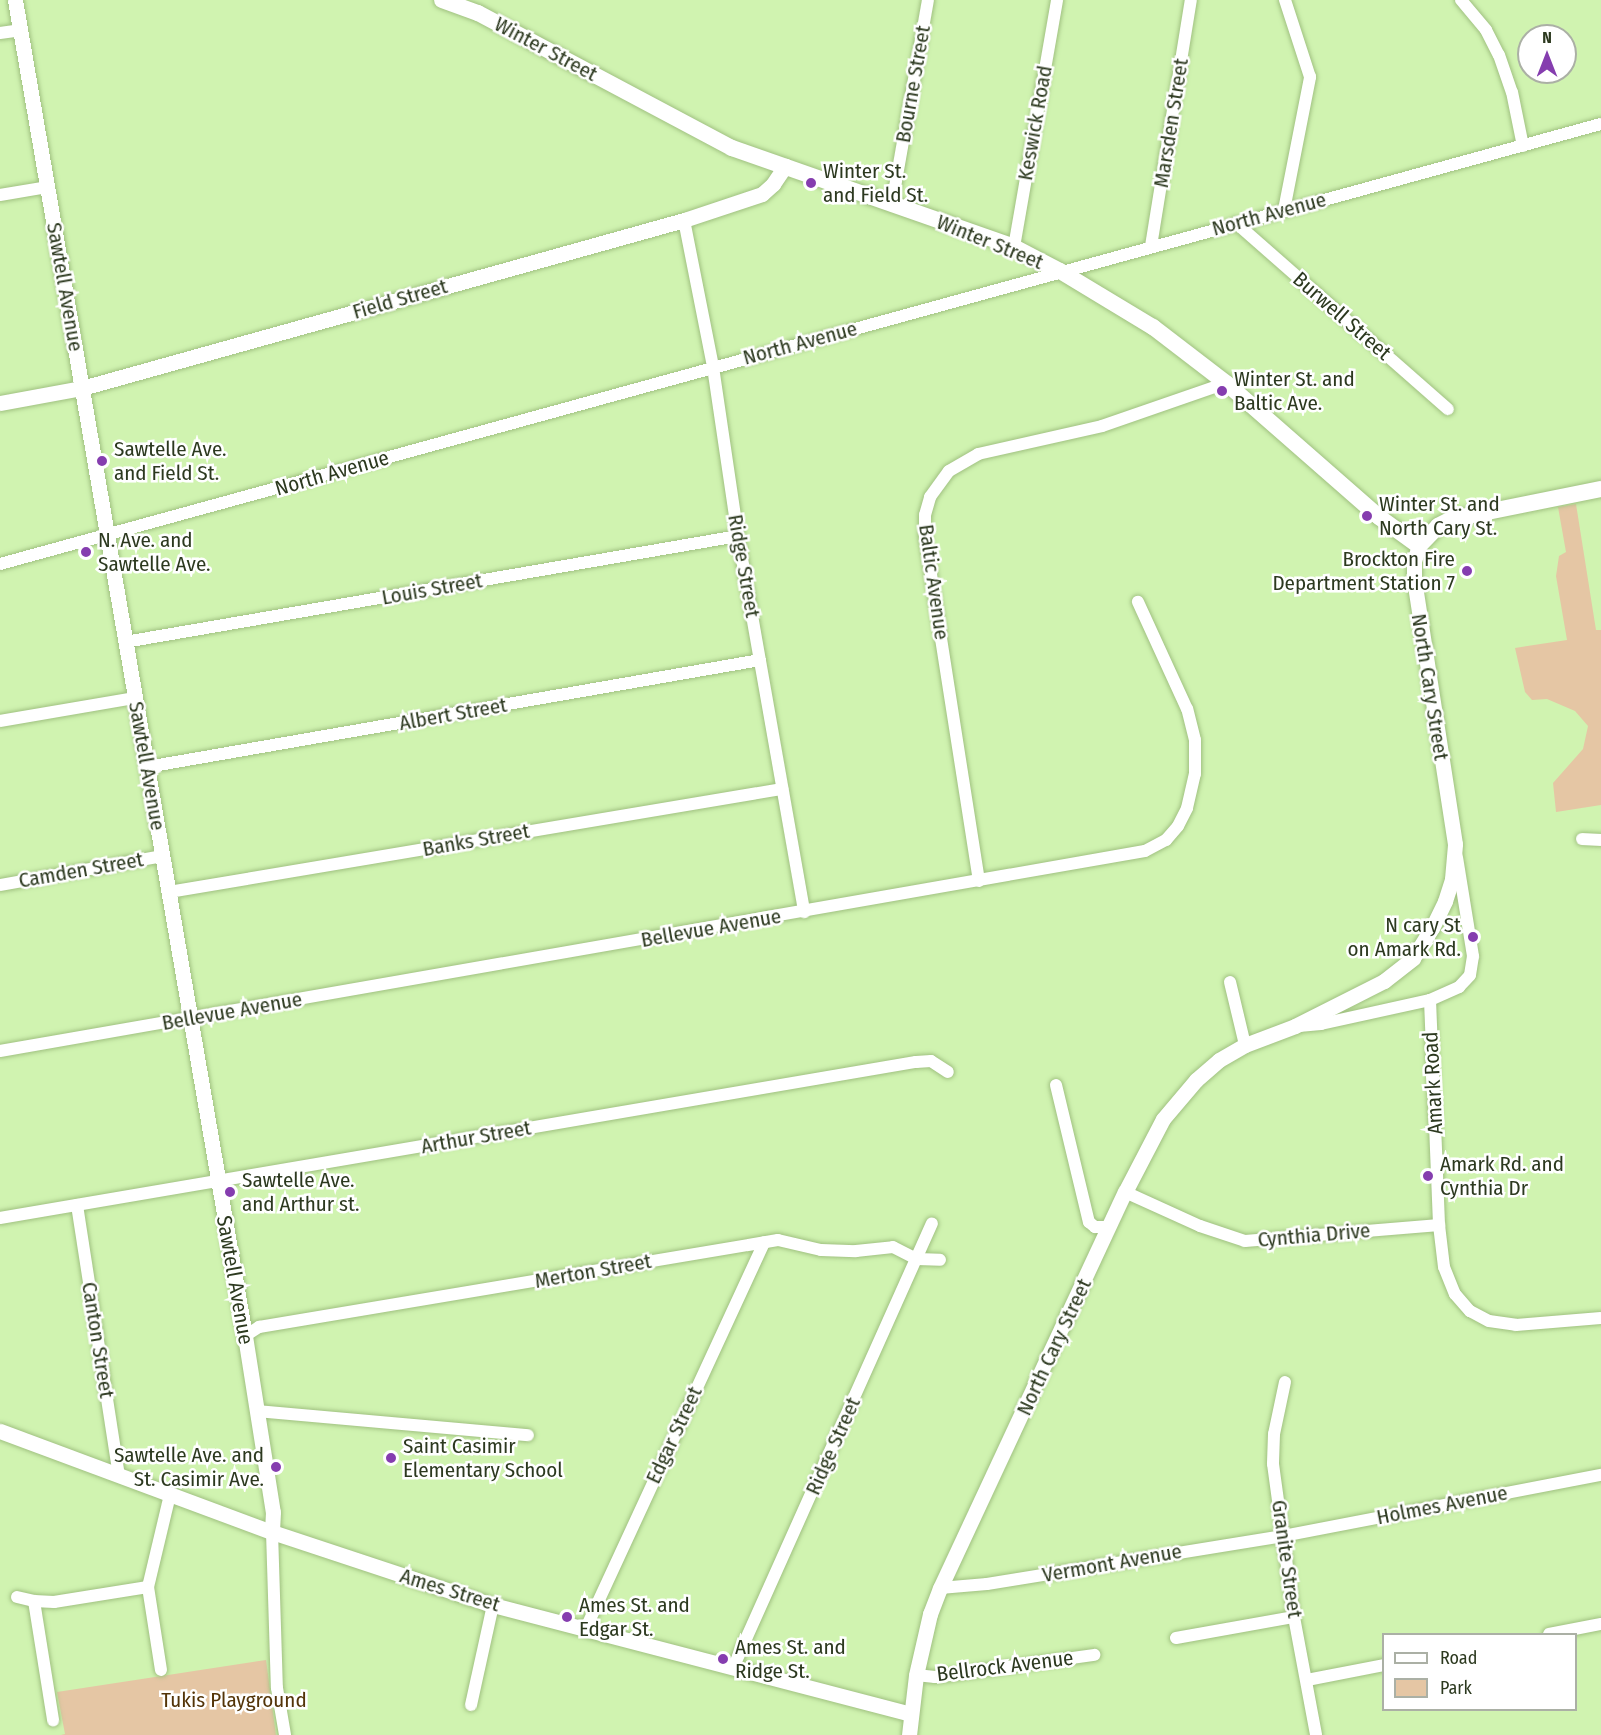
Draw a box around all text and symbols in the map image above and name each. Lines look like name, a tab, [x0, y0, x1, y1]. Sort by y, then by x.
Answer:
street label: Winter Street	[490, 11, 602, 87]
street label: Bourne Street	[890, 23, 936, 145]
north arrow	[1517, 24, 1577, 84]
text: N	[1542, 28, 1552, 47]
street label: Marsden Street	[1148, 57, 1194, 189]
street label: Keswick Road	[1012, 64, 1058, 182]
place label: Winter St. and Field St.	[823, 158, 928, 208]
marker: Winter St. and Field St.	[804, 176, 818, 190]
street label: North Avenue	[1209, 187, 1329, 241]
street label: Winter Street	[933, 209, 1047, 275]
street label: Sawtell Avenue	[41, 221, 89, 353]
street label: Burwell Street	[1288, 267, 1396, 365]
street label: Field Street	[350, 273, 450, 325]
street label: North Avenue	[740, 316, 860, 370]
place label: Winter St. and Baltic Ave.	[1234, 366, 1355, 416]
marker: Winter St. and Baltic Ave.	[1215, 384, 1229, 398]
place label: Sawtelle Ave. and Field St.	[114, 436, 226, 486]
street label: North Avenue	[272, 445, 392, 501]
marker: Sawtelle Ave. and Field St.	[95, 454, 109, 468]
place label: Winter St. and North Cary St.	[1379, 491, 1500, 541]
marker: Winter St. and North Cary St.	[1360, 509, 1374, 523]
street label: Ridge Street	[723, 512, 765, 620]
street label: Baltic Avenue	[913, 523, 955, 641]
place label: N. Ave. and Sawtelle Ave.	[98, 527, 210, 577]
marker: N. Ave. and Sawtelle Ave.	[79, 545, 93, 559]
place label: Brockton Fire Department Station 7	[1272, 546, 1455, 596]
marker: Brockton Fire Department Station 7	[1460, 564, 1474, 578]
street label: Louis Street	[380, 568, 484, 610]
street label: North Cary Street	[1406, 612, 1454, 762]
street label: Albert Street	[397, 692, 509, 736]
street label: Sawtell Avenue	[123, 700, 171, 832]
street label: Banks Street	[421, 818, 531, 862]
street label: Camden Street	[17, 847, 145, 893]
street label: Bellevue Avenue	[639, 903, 783, 953]
place label: N cary St on Amark Rd.	[1348, 912, 1461, 962]
marker: N cary St on Amark Rd.	[1466, 930, 1480, 944]
street label: Bellevue Avenue	[160, 986, 304, 1036]
street label: Amark Road	[1418, 1031, 1448, 1135]
street label: Arthur Street	[419, 1115, 533, 1159]
place label: Amark Rd. and Cynthia Dr	[1440, 1151, 1564, 1201]
place label: Sawtelle Ave. and Arthur st.	[242, 1167, 359, 1217]
marker: Amark Rd. and Cynthia Dr	[1421, 1169, 1435, 1183]
marker: Sawtelle Ave. and Arthur st.	[223, 1185, 237, 1199]
street label: Sawtell Avenue	[211, 1214, 259, 1346]
street label: Cynthia Drive	[1257, 1218, 1371, 1252]
street label: Merton Street	[533, 1248, 653, 1294]
street label: North Cary Street	[1011, 1275, 1097, 1419]
street label: Canton Street	[76, 1280, 120, 1400]
street label: Edgar Street	[641, 1382, 707, 1488]
street label: Ridge Street	[800, 1393, 866, 1499]
place label: Saint Casimir Elementary School	[403, 1433, 563, 1483]
place label: Sawtelle Ave. and St. Casimir Ave.	[114, 1442, 264, 1492]
marker: Saint Casimir Elementary School	[384, 1451, 398, 1465]
marker: Sawtelle Ave. and St. Casimir Ave.	[269, 1460, 283, 1474]
street label: Holmes Avenue	[1374, 1480, 1510, 1530]
street label: Granite Street	[1266, 1498, 1308, 1620]
street label: Vermont Avenue	[1040, 1538, 1184, 1588]
street label: Ames Street	[397, 1563, 503, 1617]
place label: Ames St. and Edgar St.	[579, 1592, 690, 1642]
marker: Ames St. and Edgar St.	[560, 1610, 574, 1624]
legend	[1382, 1633, 1577, 1711]
place label: Ames St. and Ridge St.	[735, 1634, 846, 1684]
street label: Bellrock Avenue	[935, 1645, 1075, 1687]
text: Road	[1440, 1647, 1477, 1669]
marker: Ames St. and Ridge St.	[716, 1652, 730, 1666]
text: Park	[1440, 1677, 1472, 1699]
park label: Tukis Playground	[161, 1687, 307, 1713]

